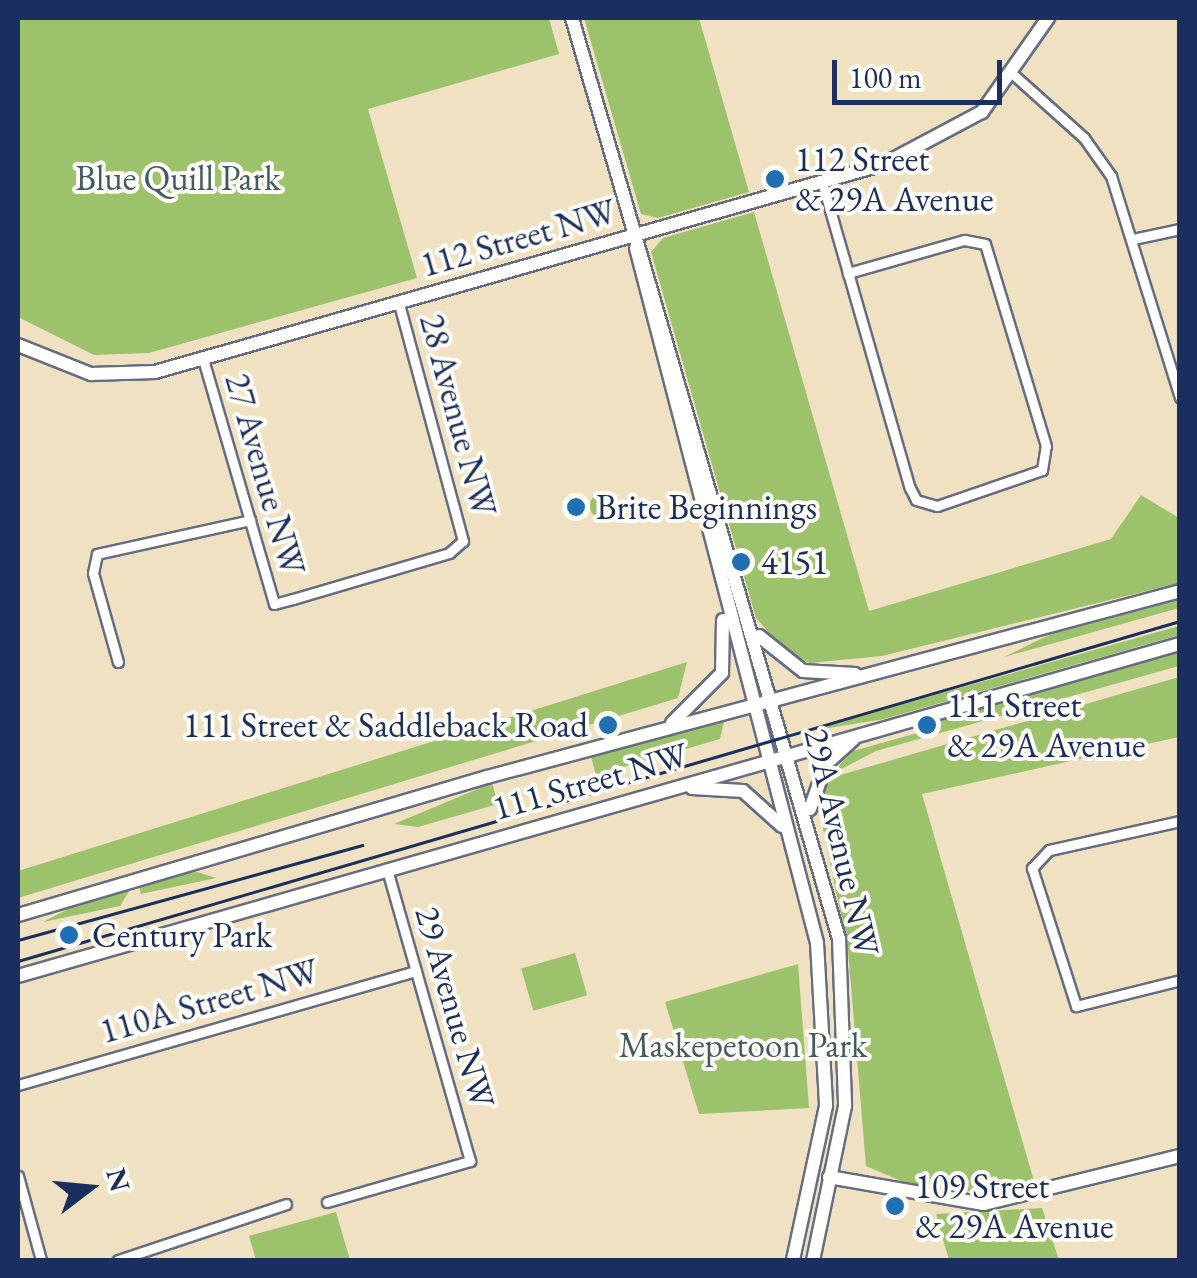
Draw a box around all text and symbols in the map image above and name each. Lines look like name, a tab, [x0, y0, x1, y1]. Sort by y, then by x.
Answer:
scale bar	[837, 40, 1007, 102]
text: 100 m	[849, 58, 922, 97]
place label: 112 Street & 29A Avenue	[795, 138, 994, 220]
park label: Blue Quill Park	[75, 157, 281, 199]
marker: 112 Street & 29A Avenue	[764, 168, 786, 190]
street label: 112 Street NW	[416, 190, 620, 286]
street label: 28 Avenue NW	[411, 309, 505, 521]
street label: 27 Avenue NW	[216, 368, 314, 580]
place label: Brite Beginnings	[596, 486, 817, 528]
marker: Brite Beginnings	[565, 496, 587, 518]
place label: 4151	[761, 541, 828, 583]
marker: 4151	[730, 551, 752, 573]
place label: 111 Street & 29A Avenue	[947, 684, 1146, 766]
place label: 111 Street & Saddleback Road	[183, 704, 588, 746]
marker: 111 Street & Saddleback Road	[597, 714, 619, 736]
marker: 111 Street & 29A Avenue	[916, 714, 938, 736]
street label: 29A Avenue NW	[795, 724, 889, 960]
street label: 111 Street NW	[488, 733, 692, 829]
street label: 29 Avenue NW	[406, 901, 504, 1113]
place label: Century Park	[92, 914, 272, 956]
marker: Century Park	[56, 922, 82, 948]
street label: 110A Street NW	[95, 950, 323, 1052]
park label: Maskepetoon Park	[619, 1024, 867, 1066]
north arrow	[40, 1138, 140, 1238]
text: N	[98, 1164, 139, 1196]
place label: 109 Street & 29A Avenue	[915, 1165, 1114, 1247]
marker: 109 Street & 29A Avenue	[884, 1195, 906, 1217]

